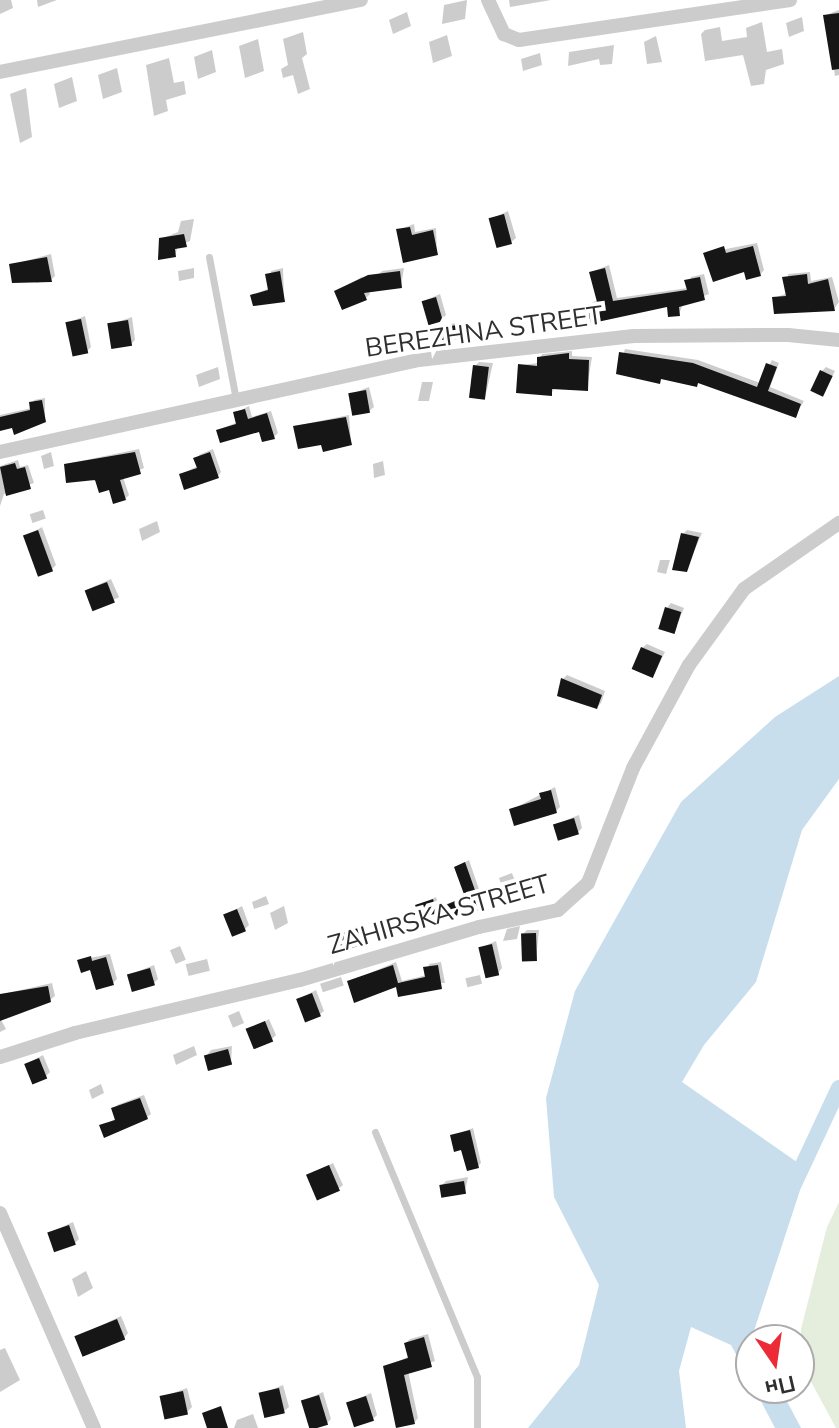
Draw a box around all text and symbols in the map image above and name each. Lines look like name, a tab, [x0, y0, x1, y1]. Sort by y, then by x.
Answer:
street label: BEREZHNA STREET	[363, 300, 605, 364]
street label: ZAHIRSKA STREET	[325, 868, 553, 962]
north arrow	[735, 1324, 815, 1404]
text: Пн	[762, 1367, 798, 1403]

